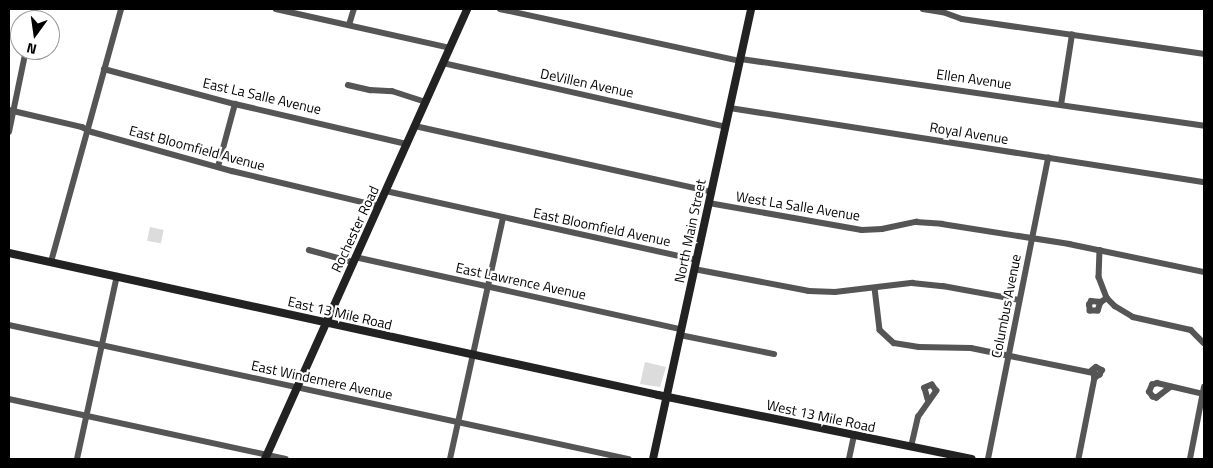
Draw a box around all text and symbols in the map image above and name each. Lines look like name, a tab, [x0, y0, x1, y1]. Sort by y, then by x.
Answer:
north arrow	[10, 10, 60, 60]
text: N	[24, 38, 39, 60]
street label: DeVillen Avenue	[539, 65, 635, 101]
street label: Ellen Avenue	[935, 65, 1013, 93]
street label: East La Salle Avenue	[201, 74, 323, 118]
street label: Royal Avenue	[928, 118, 1010, 148]
street label: East Bloomfield Avenue	[127, 122, 267, 174]
street label: North Main Street	[671, 178, 709, 284]
street label: Rochester Road	[328, 183, 382, 275]
street label: West La Salle Avenue	[735, 188, 861, 224]
street label: East Bloomfield Avenue	[532, 204, 672, 250]
street label: Columbus Avenue	[988, 253, 1024, 359]
street label: East Lawrence Avenue	[454, 259, 588, 303]
street label: East 13 Mile Road	[286, 293, 394, 333]
street label: East Windemere Avenue	[250, 357, 394, 403]
street label: West 13 Mile Road	[765, 396, 877, 436]

